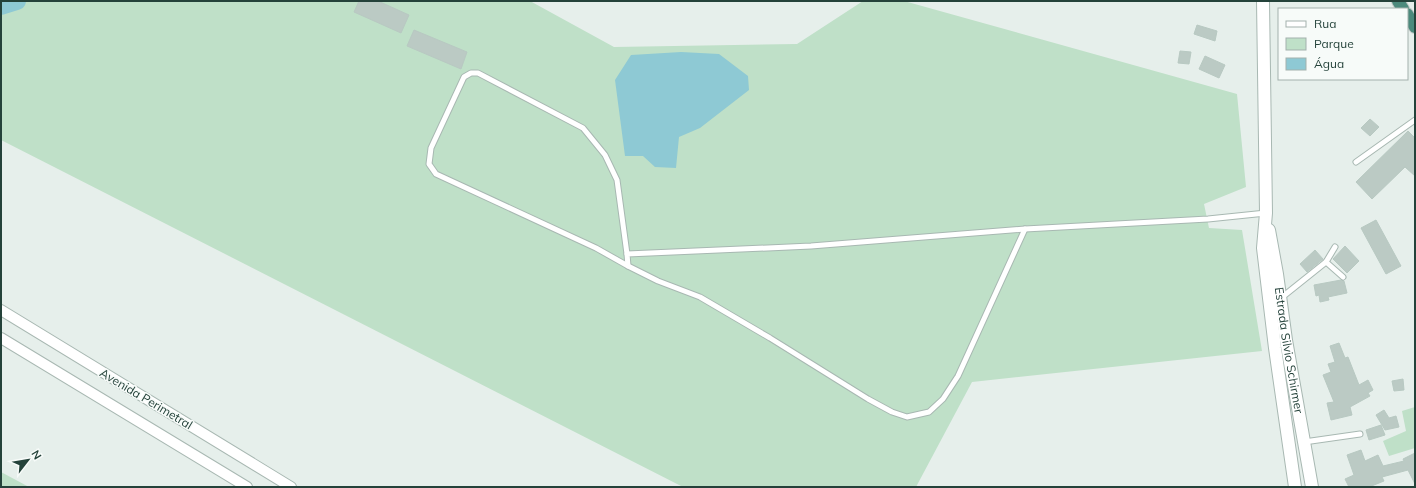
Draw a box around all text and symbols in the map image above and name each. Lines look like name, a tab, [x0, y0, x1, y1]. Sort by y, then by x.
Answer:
legend	[1278, 8, 1408, 80]
text: Rua	[1314, 16, 1336, 31]
text: Parque	[1314, 36, 1354, 51]
text: Água	[1314, 56, 1344, 71]
street label: Estrada Silvio Schirmer	[1272, 286, 1307, 415]
street label: Avenida Perimetral	[97, 365, 195, 432]
north arrow	[8, 440, 48, 480]
text: N	[28, 448, 45, 462]

